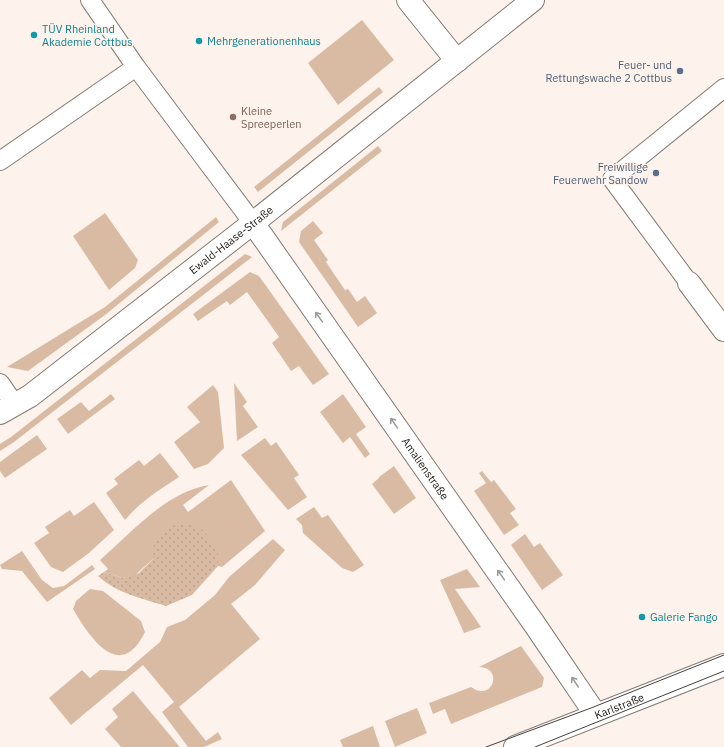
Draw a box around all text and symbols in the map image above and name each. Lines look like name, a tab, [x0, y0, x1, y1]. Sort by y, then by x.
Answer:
place label: TÜV Rheinland Akademie Cottbus	[42, 22, 133, 49]
marker: TÜV Rheinland Akademie Cottbus	[29, 30, 39, 40]
place label: Mehrgenerationenhaus	[207, 34, 321, 48]
marker: Mehrgenerationenhaus	[194, 36, 204, 46]
place label: Feuer- und Rettungswache 2 Cottbus	[545, 58, 672, 85]
marker: Feuer- und Rettungswache 2 Cottbus	[675, 66, 685, 76]
place label: Kleine Spreeperlen	[241, 104, 302, 131]
marker: Kleine Spreeperlen	[228, 112, 238, 122]
place label: Freiwillige Feuerwehr Sandow	[553, 160, 649, 187]
marker: Freiwillige Feuerwehr Sandow	[651, 168, 661, 178]
street label: Ewald-Haase-Straße	[186, 203, 276, 277]
one-way arrow	[315, 312, 323, 323]
one-way arrow	[390, 418, 398, 429]
street label: Amalienstraße	[399, 435, 452, 502]
one-way arrow	[497, 570, 505, 581]
place label: Galerie Fango	[650, 610, 718, 624]
marker: Galerie Fango	[637, 612, 647, 622]
one-way arrow	[571, 677, 579, 688]
street label: Karlstraße	[593, 690, 646, 722]

